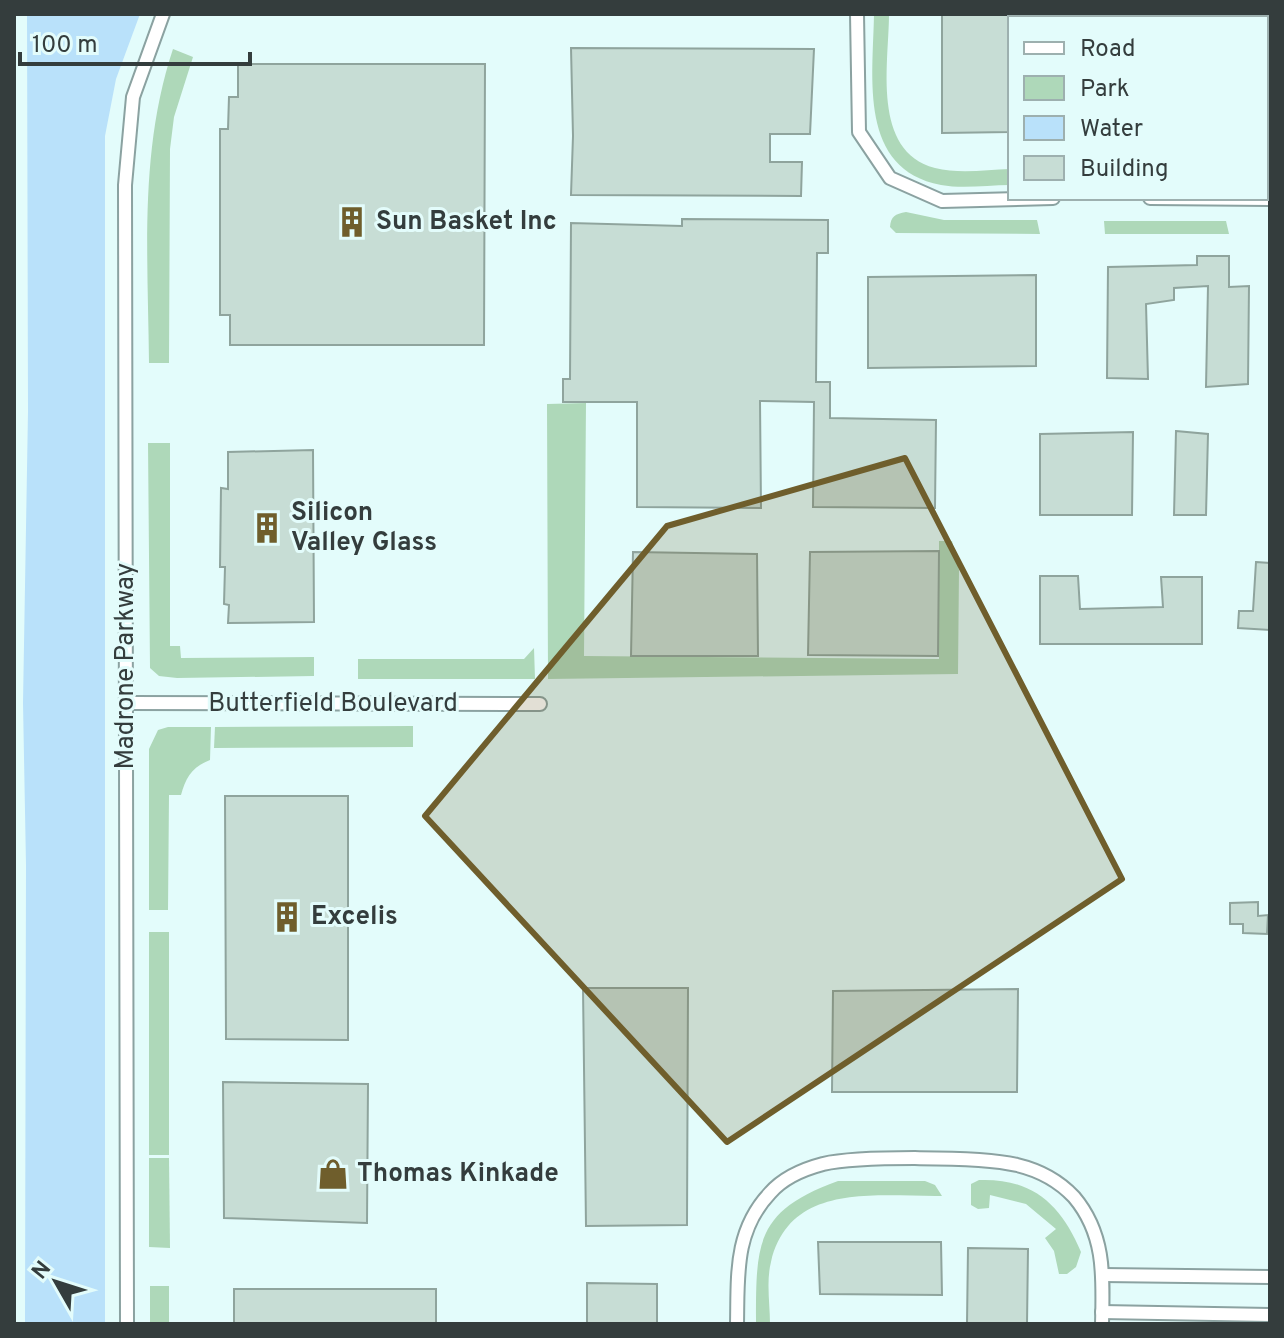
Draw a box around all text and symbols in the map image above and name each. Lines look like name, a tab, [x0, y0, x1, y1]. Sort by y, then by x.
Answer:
scale bar	[20, 16, 250, 66]
legend	[1008, 16, 1268, 200]
text: 100 m	[32, 31, 98, 61]
text: Road	[1080, 35, 1136, 65]
text: Park	[1080, 75, 1130, 105]
text: Water	[1080, 115, 1143, 145]
text: Building	[1080, 155, 1169, 185]
building icon: Sun Basket Inc	[335, 205, 369, 239]
place label: Sun Basket Inc	[376, 206, 557, 239]
place label: Silicon Valley Glass	[291, 497, 437, 560]
building icon: Silicon Valley Glass	[250, 511, 284, 545]
street label: Madrone Parkway	[110, 563, 143, 769]
street label: Butterfield Boulevard	[208, 688, 458, 721]
building icon: Excelis	[270, 900, 304, 934]
place label: Excelis	[311, 901, 398, 934]
shop icon: Thomas Kinkade	[316, 1157, 350, 1191]
place label: Thomas Kinkade	[357, 1158, 559, 1191]
north arrow	[16, 1242, 96, 1322]
text: N	[27, 1256, 58, 1286]

